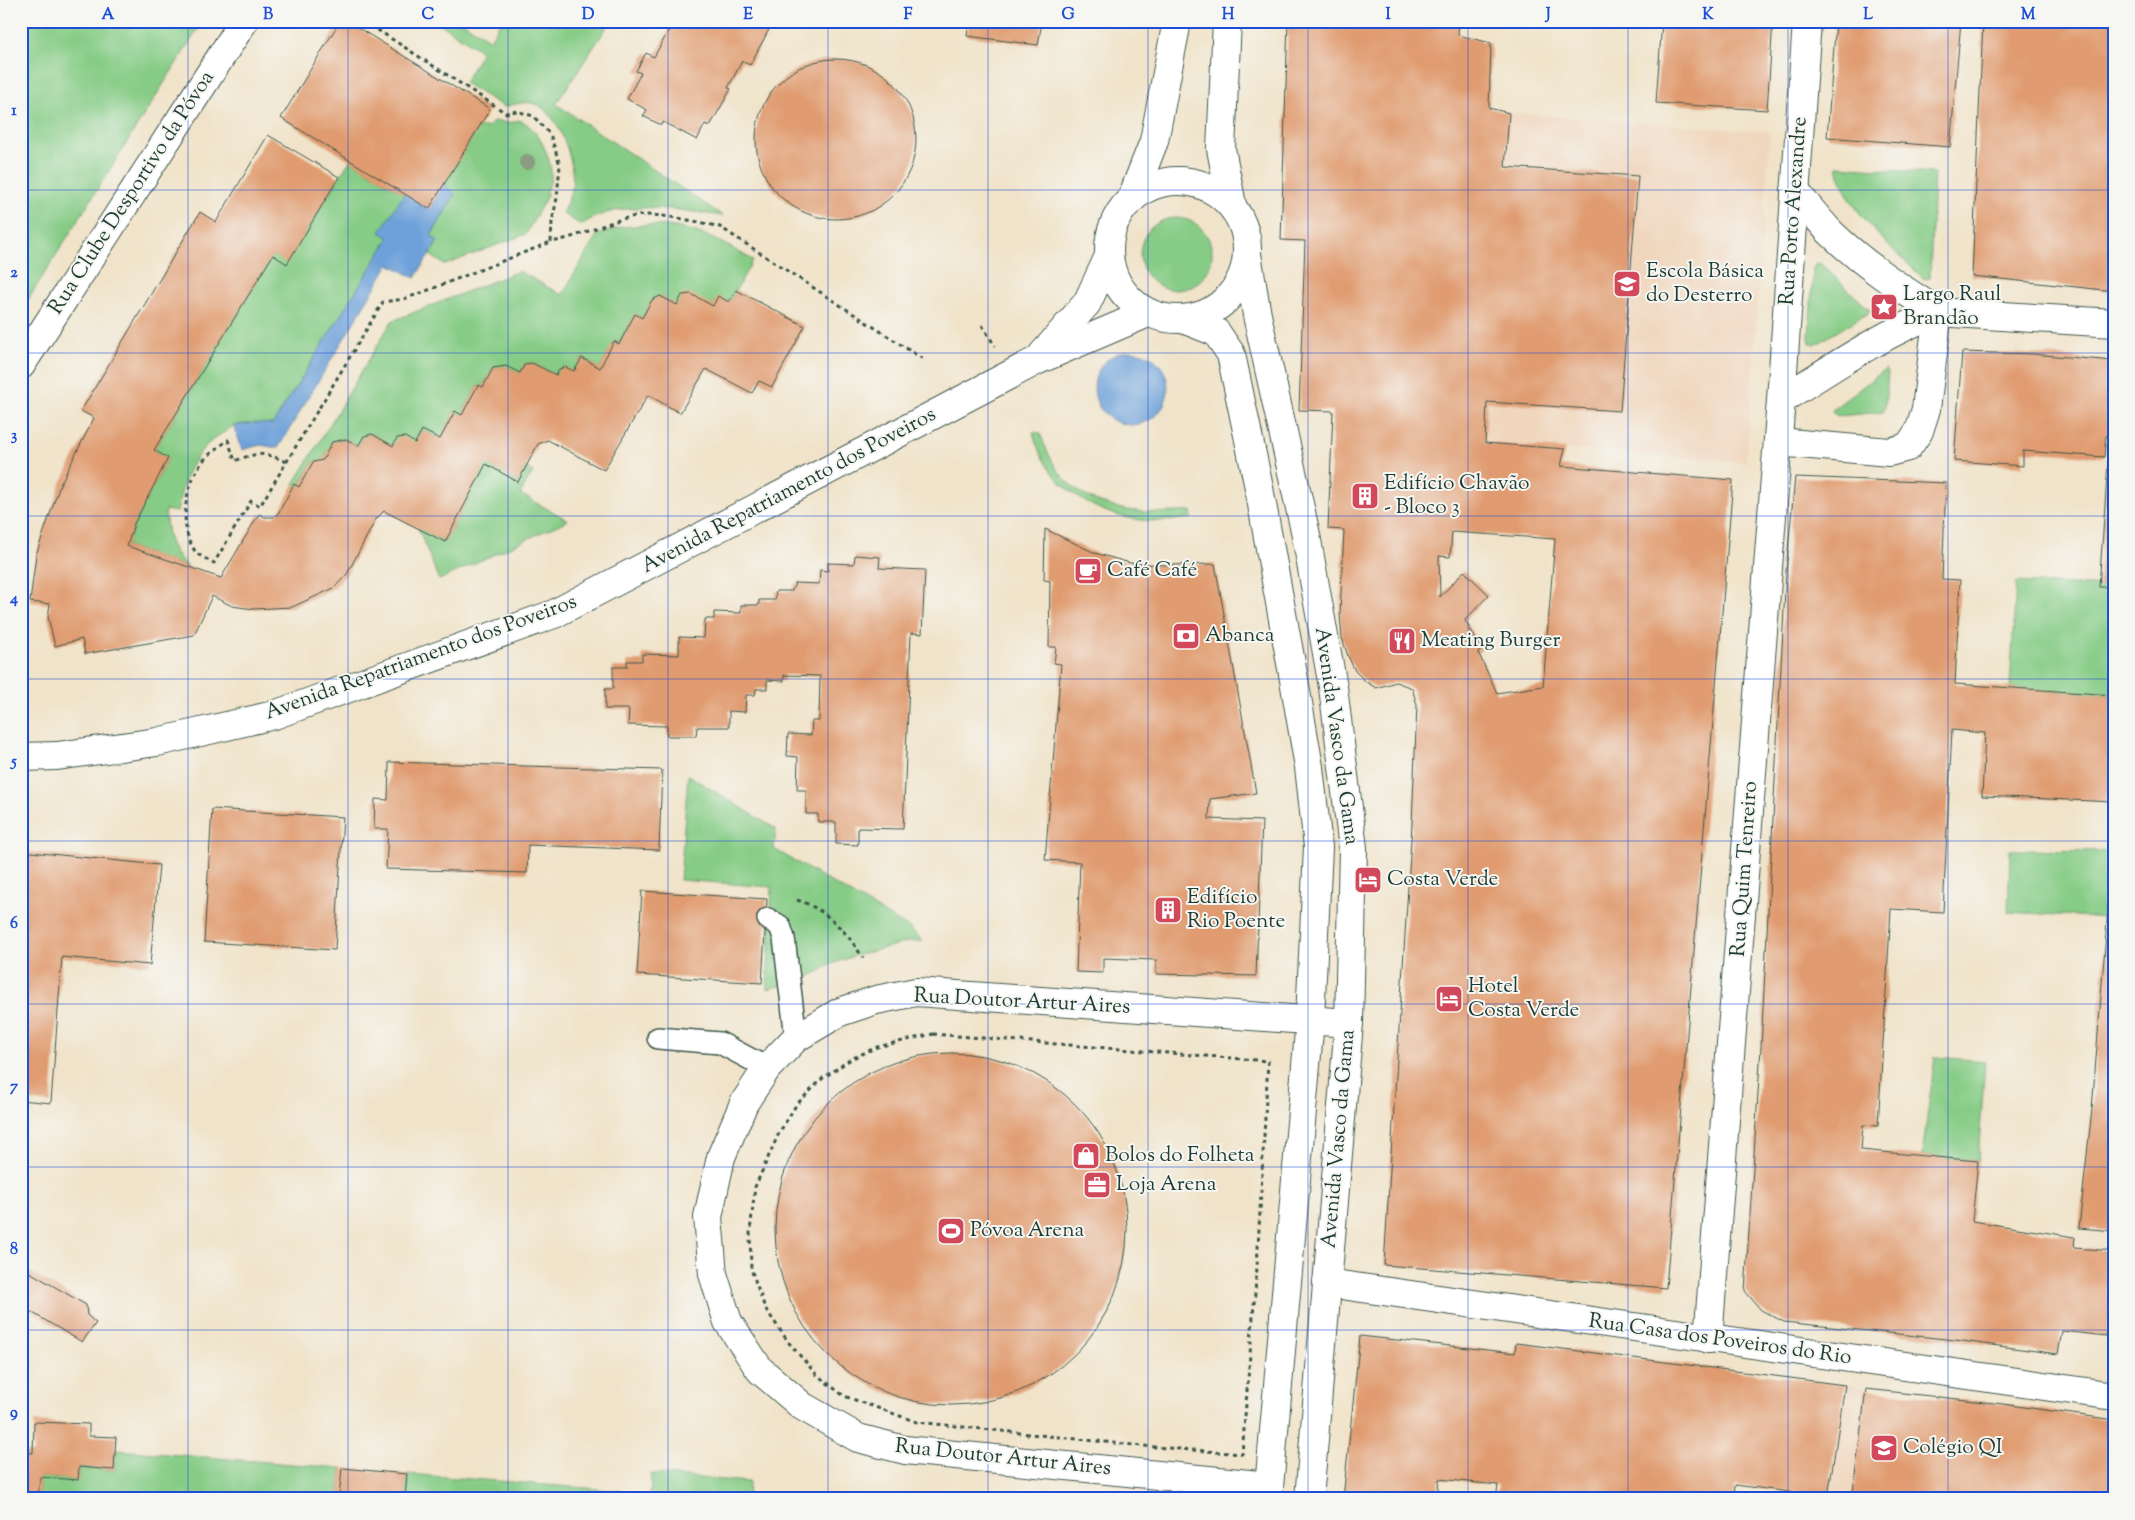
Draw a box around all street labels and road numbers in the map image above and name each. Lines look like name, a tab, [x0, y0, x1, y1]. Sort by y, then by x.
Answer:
street label: Rua Clube Desportivo da Póvoa	[42, 65, 222, 321]
street label: Rua Porto Alexandre	[1772, 116, 1816, 306]
street label: Avenida Repatriamento dos Poveiros	[636, 400, 942, 582]
street label: Avenida Repatriamento dos Poveiros	[261, 587, 581, 729]
street label: Avenida Vasco da Gama	[1306, 625, 1366, 847]
street label: Rua Quim Tenreiro	[1724, 780, 1766, 958]
street label: Rua Doutor Artur Aires	[913, 981, 1131, 1023]
street label: Avenida Vasco da Gama	[1314, 1028, 1364, 1250]
street label: Rua Casa dos Poveiros do Rio	[1587, 1307, 1853, 1373]
street label: Rua Doutor Artur Aires	[894, 1432, 1112, 1484]

